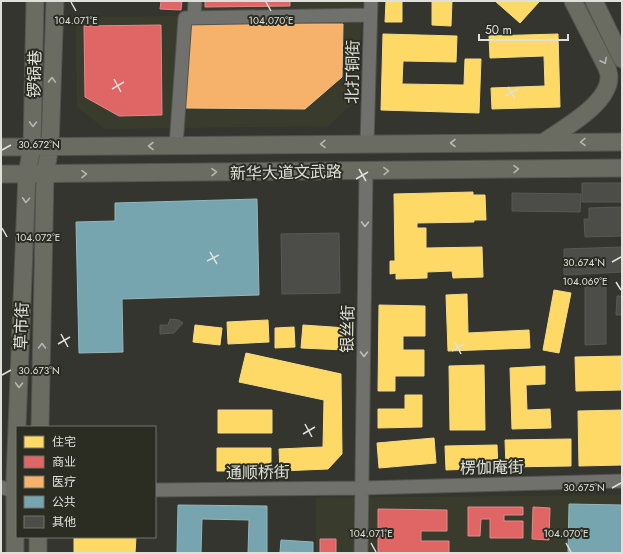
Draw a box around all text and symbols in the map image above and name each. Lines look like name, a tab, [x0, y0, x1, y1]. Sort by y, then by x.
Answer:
text: 104.071°E	[54, 13, 98, 28]
text: 104.070°E	[249, 13, 293, 28]
scale bar	[479, 16, 568, 42]
text: 50 m	[485, 21, 512, 39]
street label: 北打铜街	[340, 40, 365, 104]
street label: 锣锅巷	[23, 50, 46, 98]
one-way arrow	[599, 56, 607, 64]
one-way arrow	[48, 77, 56, 83]
one-way arrow	[29, 121, 37, 127]
text: 30.672°N	[18, 137, 60, 152]
one-way arrow	[580, 138, 586, 146]
one-way arrow	[450, 139, 456, 147]
one-way arrow	[320, 140, 326, 148]
one-way arrow	[148, 142, 154, 150]
street label: 新华大道文武路	[230, 160, 342, 185]
one-way arrow	[513, 165, 519, 173]
one-way arrow	[383, 167, 389, 175]
one-way arrow	[211, 168, 217, 176]
one-way arrow	[81, 169, 87, 178]
one-way arrow	[21, 197, 30, 203]
one-way arrow	[361, 221, 369, 227]
text: 104.072°E	[16, 230, 60, 245]
text: 30.674°N	[563, 255, 605, 270]
text: 104.069°E	[562, 274, 608, 289]
street label: 草市街	[9, 302, 34, 350]
street label: 银丝街	[336, 305, 359, 353]
one-way arrow	[37, 343, 46, 349]
one-way arrow	[360, 351, 368, 357]
text: 30.673°N	[18, 363, 60, 378]
one-way arrow	[14, 382, 23, 388]
legend	[16, 426, 156, 538]
text: 住宅	[52, 433, 76, 451]
text: 商业	[52, 453, 76, 471]
street label: 楞伽庵街	[460, 455, 524, 480]
street label: 通顺桥街	[226, 460, 290, 485]
text: 医疗	[52, 473, 76, 491]
text: 30.675°N	[563, 480, 605, 495]
text: 公共	[52, 493, 76, 511]
text: 其他	[52, 513, 76, 531]
text: 104.071°E	[349, 526, 393, 541]
text: 104.070°E	[544, 526, 588, 541]

